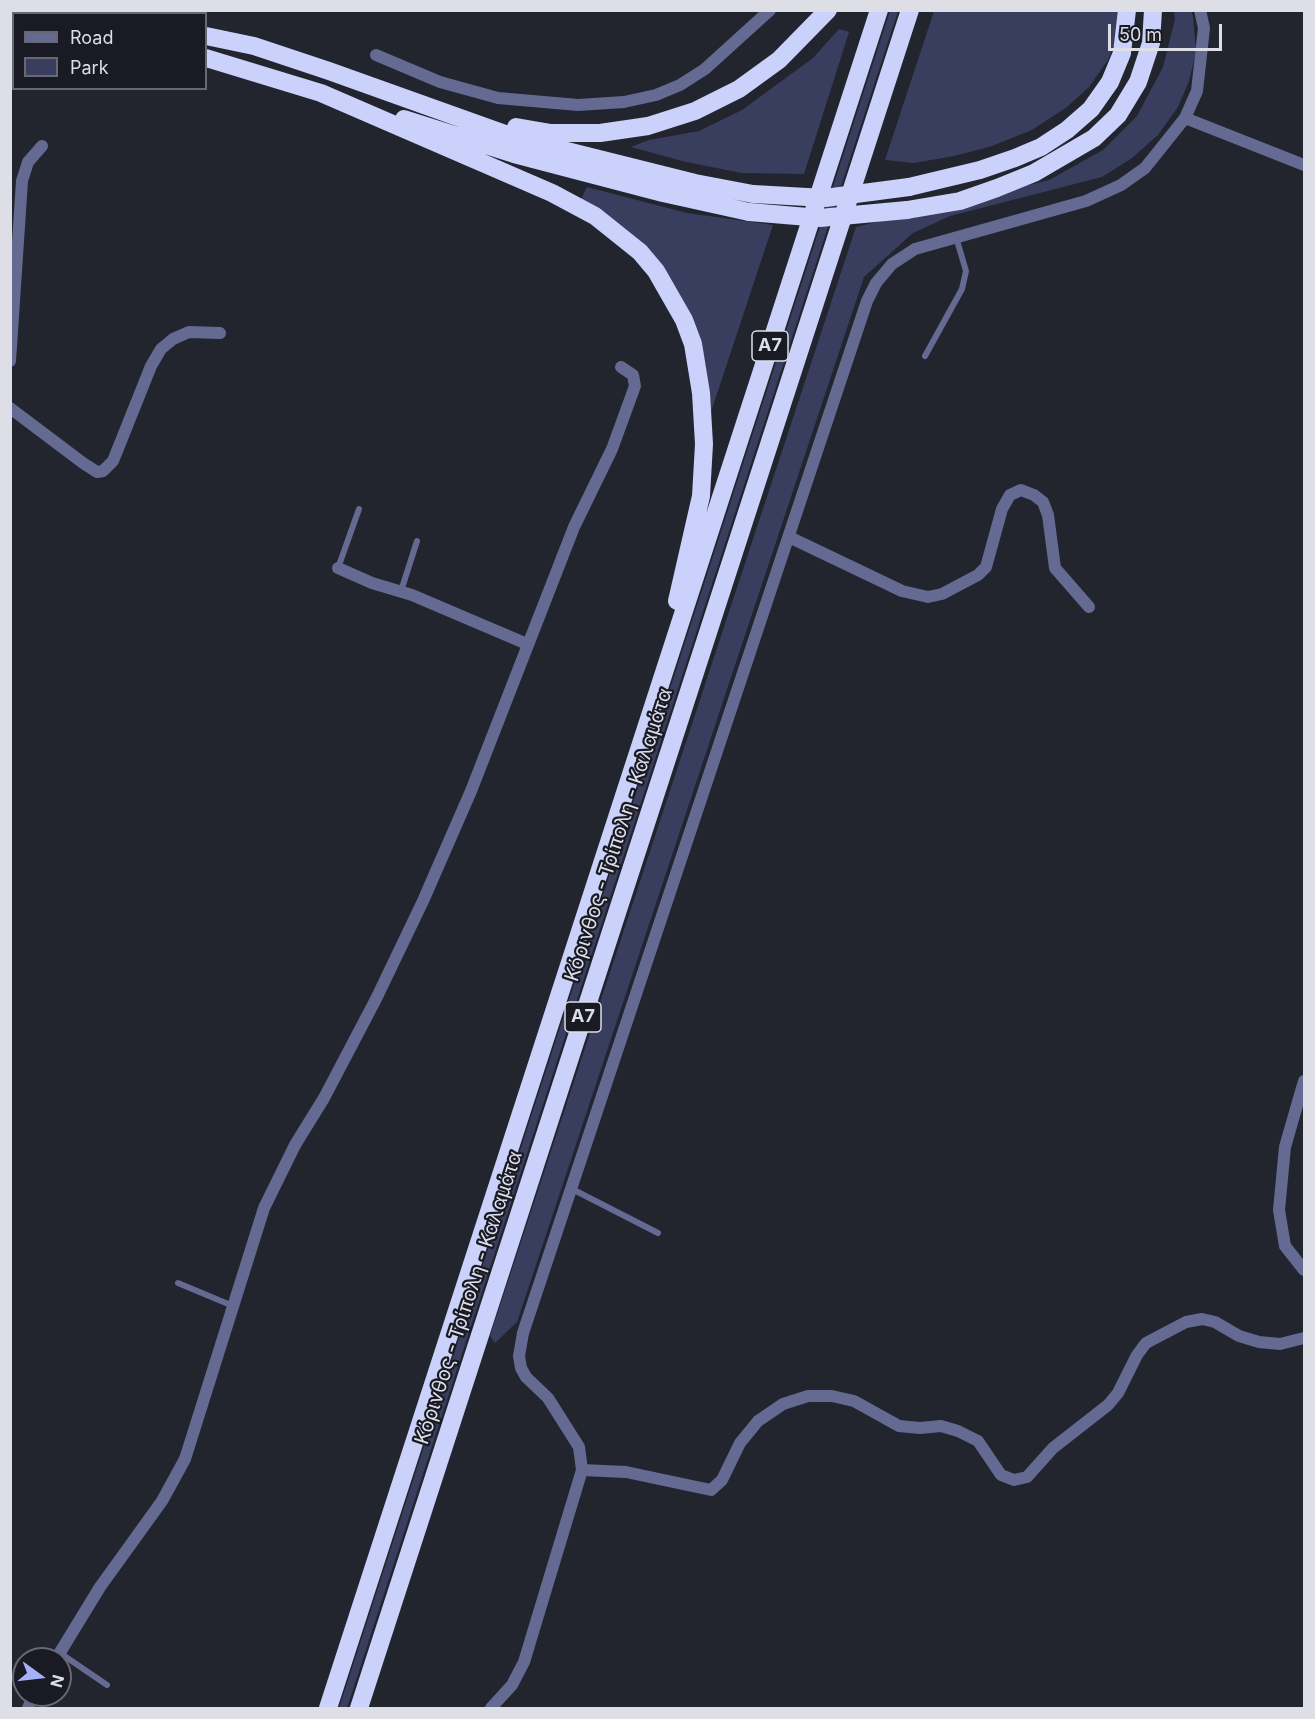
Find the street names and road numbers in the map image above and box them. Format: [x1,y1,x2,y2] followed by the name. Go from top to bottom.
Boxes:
[752,331,788,361] road number: Α7
[560,685,678,985] street label: Κόρινθος - Τρίπολη - Καλαμάτα
[565,1002,601,1032] road number: Α7
[410,1148,528,1448] street label: Κόρινθος - Τρίπολη - Καλαμάτα

